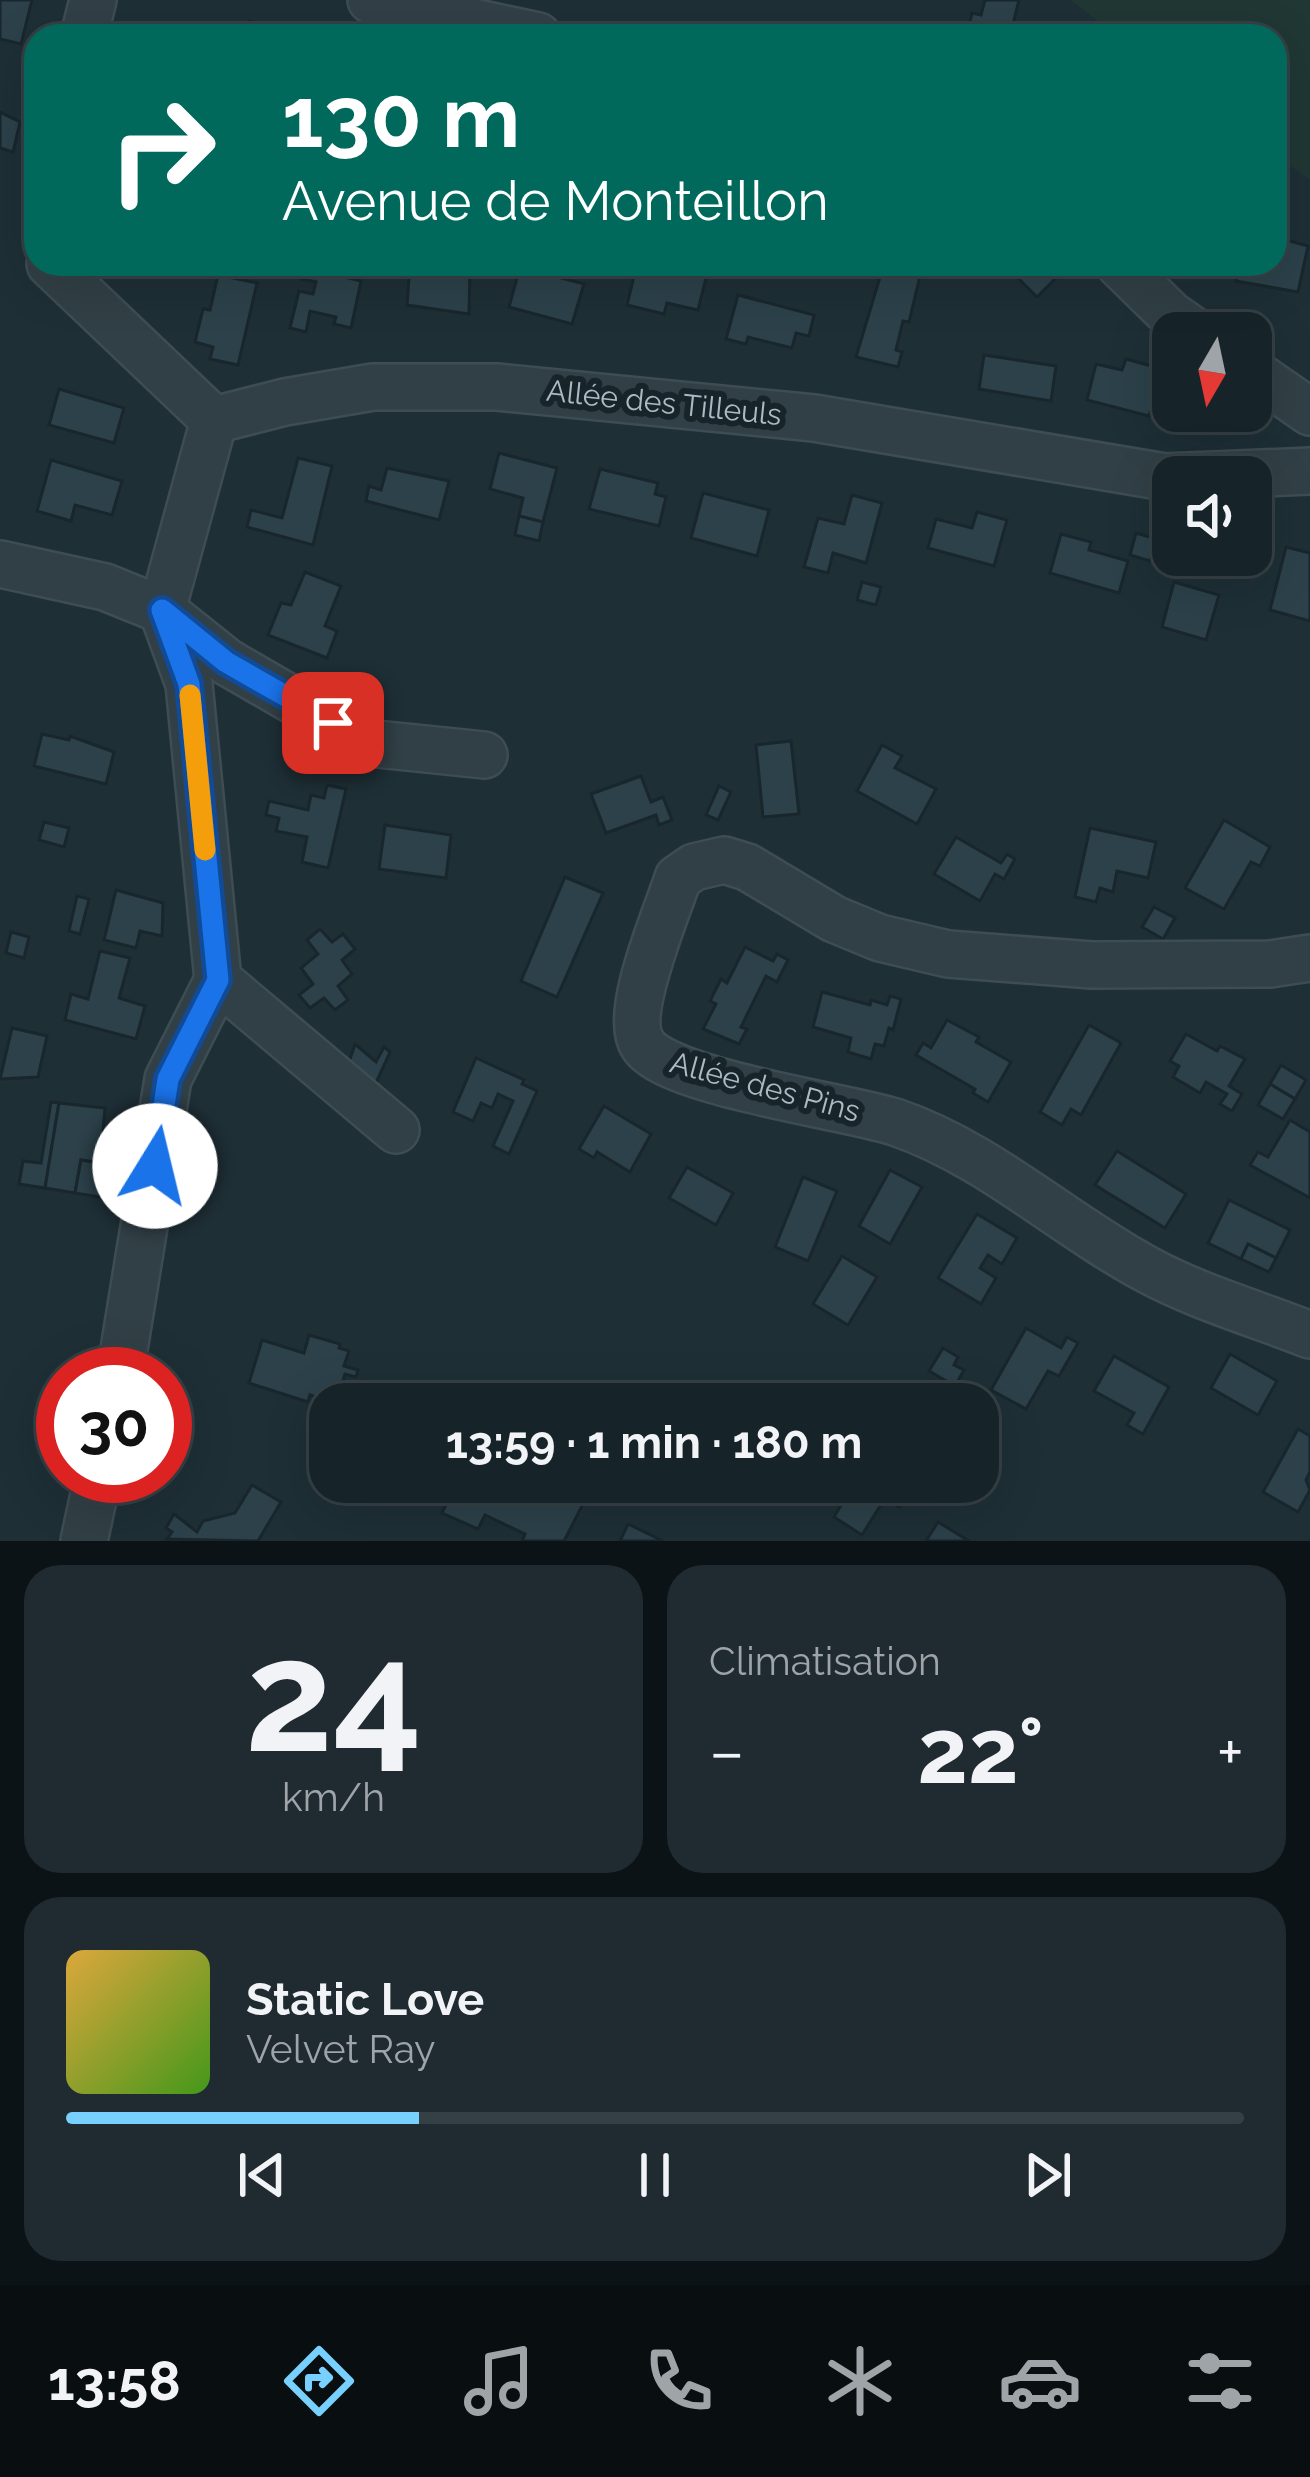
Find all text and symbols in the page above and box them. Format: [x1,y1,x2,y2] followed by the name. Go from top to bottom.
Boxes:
[282,68,520,167] text: 130 m
[84,72,240,228] icon: right
[282,169,829,233] text: Avenue de Monteillon
[1152,312,1272,432] north arrow
[1152,312,1272,576] map controls
[545,373,783,432] street label: Allée des Tilleuls
[1152,456,1272,576] button: sound
[282,672,384,774] pin
[300,690,366,756] icon: arrive
[666,1044,864,1129] street label: Allée des Pins
[92,1103,218,1229] position arrow
[36,1347,192,1503] speed limit sign: 30
[446,1416,862,1469] text: 13:59 · 1 min · 180 m
[245,1604,422,1788] text: 24
[709,1638,941,1684] text: Climatisation
[917,1698,1044,1804] text: 22°
[709,1713,745,1790] text: −
[1217,1713,1244,1790] text: +
[282,1774,385,1820] text: km/h
[246,1973,484,2026] text: Static Love
[246,2026,435,2072] text: Velvet Ray
[229,2142,295,2208] icon: previous
[622,2142,688,2208] icon: pause
[1015,2142,1081,2208] icon: next
[277,2339,361,2423] icon: directions
[457,2339,541,2423] icon: music
[637,2339,721,2423] icon: phone
[818,2339,902,2423] icon: climate
[998,2339,1082,2423] icon: car
[1178,2339,1262,2423] icon: filters
[48,2349,181,2413] text: 13:58

